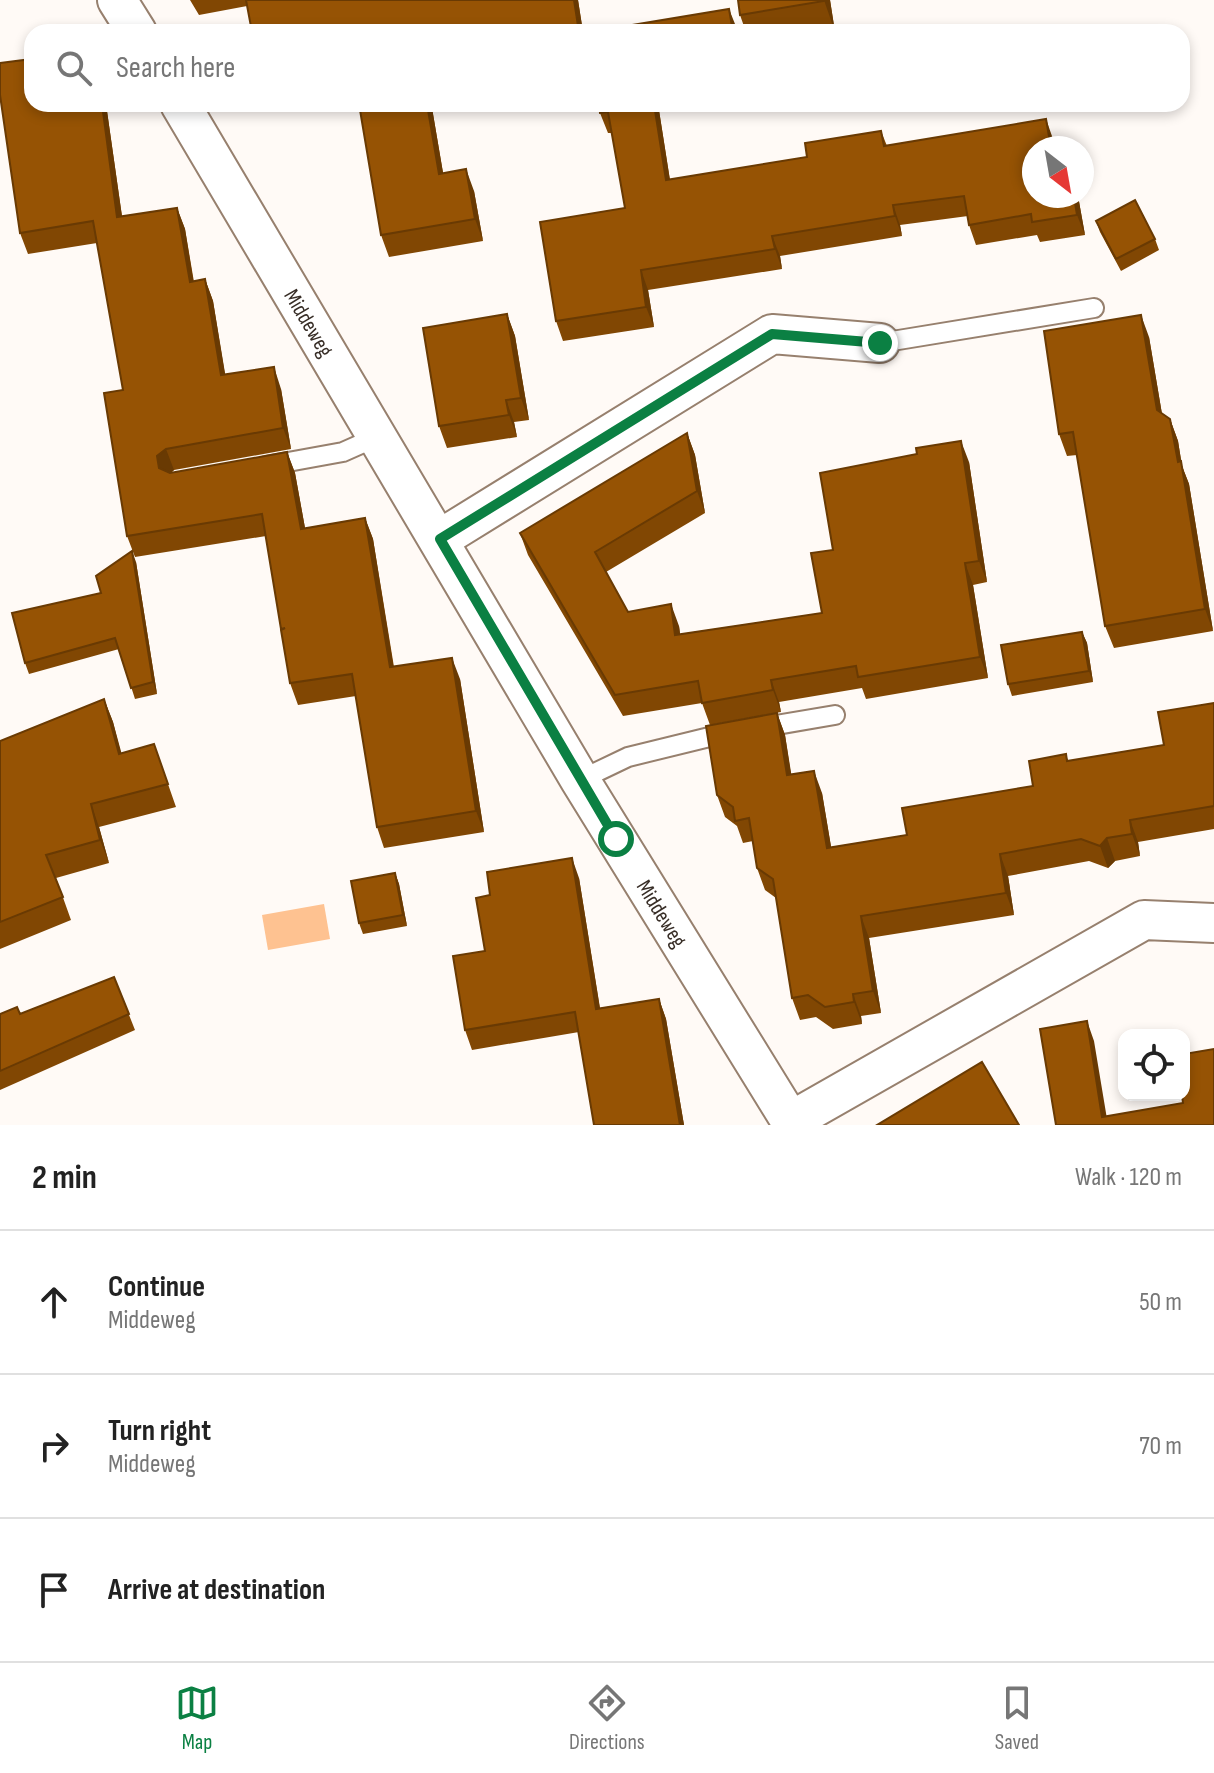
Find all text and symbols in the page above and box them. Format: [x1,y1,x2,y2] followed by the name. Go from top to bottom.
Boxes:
[24,24,1190,112] search box
[52,46,96,90] icon: search
[116,50,235,86] text: Search here
[1022,136,1094,208] north arrow
[278,285,339,362] street label: Middeweg
[862,325,898,361] route end
[598,821,634,857] route start
[630,875,692,953] street label: Middeweg
[1118,1029,1190,1101] map controls
[1118,1029,1190,1101] button: locate
[32,1157,97,1198] text: 2 min
[1075,1162,1182,1193] text: Walk · 120 m
[108,1269,205,1305] text: Continue
[32,1280,76,1324] icon: ahead
[1139,1287,1182,1318] text: 50 m
[108,1305,196,1336] text: Middeweg
[108,1413,211,1449] text: Turn right
[32,1424,76,1468] icon: right
[1139,1431,1182,1462] text: 70 m
[108,1449,196,1480] text: Middeweg
[32,1568,76,1612] icon: arrive
[108,1572,325,1608] text: Arrive at destination
[175,1681,219,1756] tab: Map
[569,1681,645,1756] tab: Directions
[995,1681,1039,1756] tab: Saved

